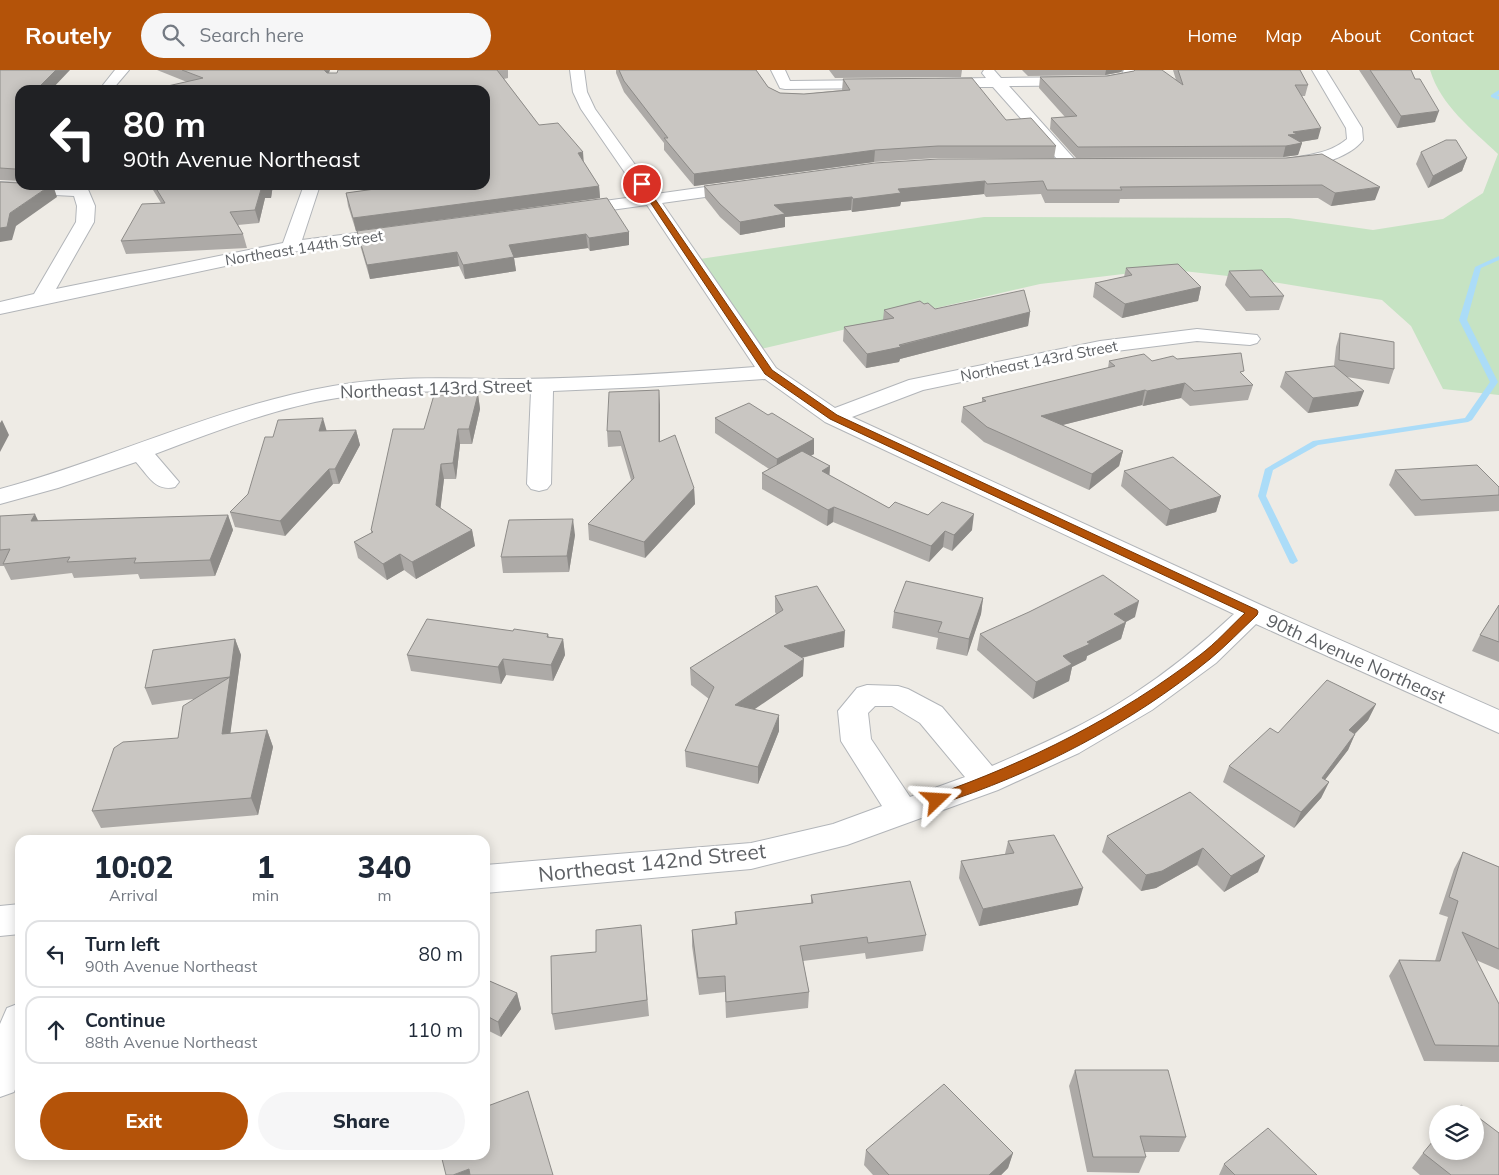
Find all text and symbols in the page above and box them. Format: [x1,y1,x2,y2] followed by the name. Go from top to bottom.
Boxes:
[141,13,491,58] search box
[25,20,111,50] text: Routely
[159,21,187,49] icon: search
[199,23,304,47] text: Search here
[1187,24,1237,47] text: Home
[1265,24,1302,47] text: Map
[1330,24,1381,47] text: About
[1409,24,1474,47] text: Contact
[123,102,206,146] text: 80 m
[40,105,105,170] icon: left
[123,145,360,173] text: 90th Avenue Northeast
[621,163,663,205] pin
[628,170,656,198] icon: arrive
[224,226,384,269] street label: Northeast 144th Street
[959,336,1119,385] street label: Northeast 143rd Street
[340,374,532,403] street label: Northeast 143rd Street
[1263,609,1449,708] street label: 90th Avenue Northeast
[910,773,962,825] position arrow
[537,837,767,887] street label: Northeast 142nd Street
[93,848,173,886] text: 10:02
[256,848,274,886] text: 1
[358,848,412,886] text: 340
[109,885,158,905] text: Arrival
[252,885,279,905] text: min
[377,885,392,905] text: m
[85,932,160,956] text: Turn left
[42,940,70,968] icon: left
[419,942,463,966] text: 80 m
[85,956,257,976] text: 90th Avenue Northeast
[85,1008,165,1032] text: Continue
[42,1016,70,1044] icon: ahead
[407,1018,463,1042] text: 110 m
[85,1032,257,1052] text: 88th Avenue Northeast
[40,1092,248,1150] button: Exit
[258,1092,465,1150] button: Share
[1429,1105,1484,1160] map controls
[1429,1105,1484,1160] button: layers

